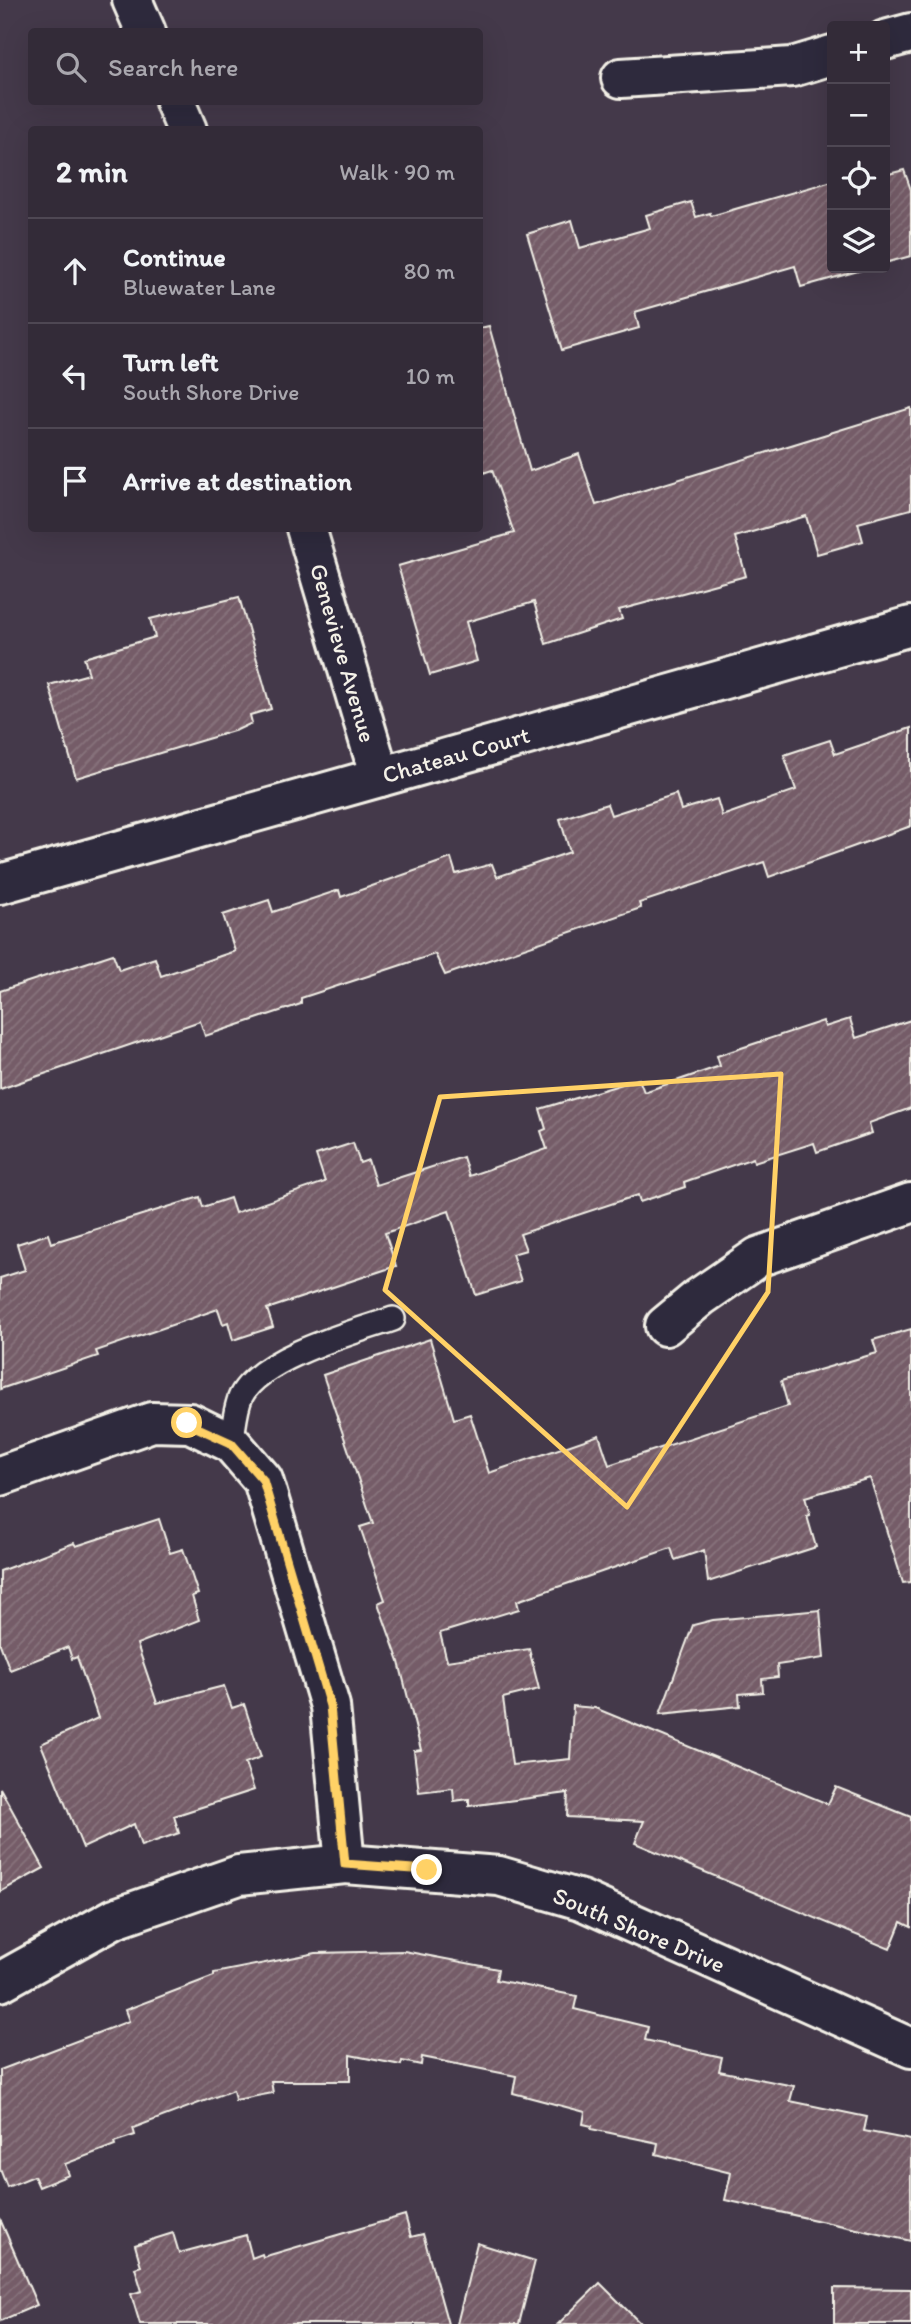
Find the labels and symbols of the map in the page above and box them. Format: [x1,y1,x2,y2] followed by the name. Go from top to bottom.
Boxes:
[304,560,383,746] street label: Genevieve Avenue
[379,720,533,789] street label: Chateau Court
[171,1407,202,1438] route start
[411,1854,442,1885] route end
[549,1880,730,1979] street label: South Shore Drive

